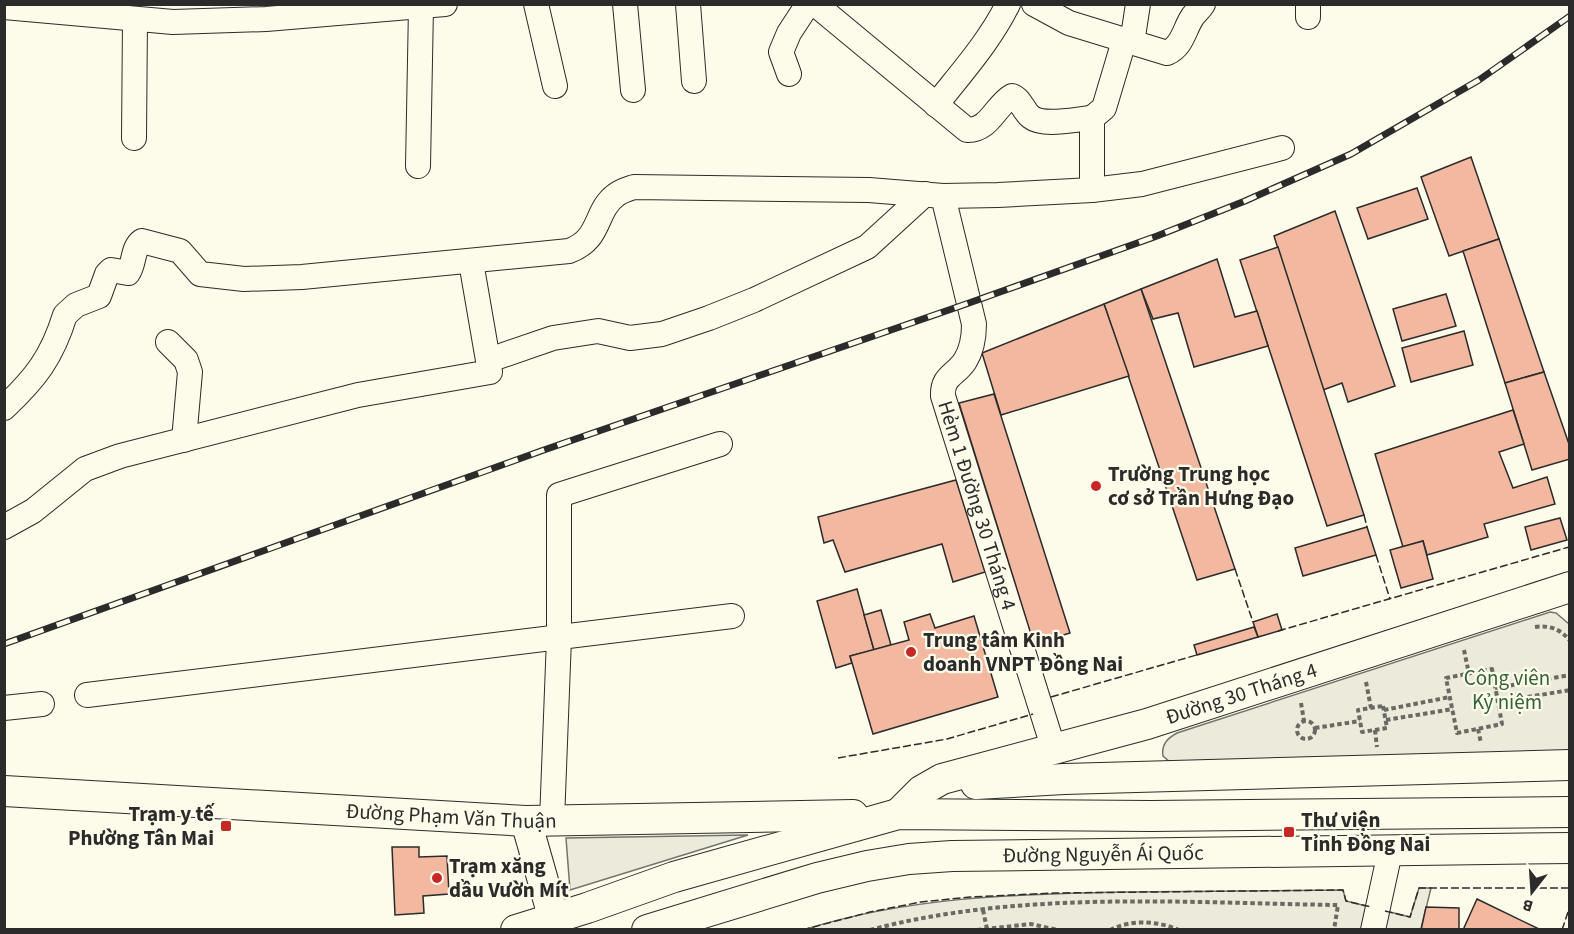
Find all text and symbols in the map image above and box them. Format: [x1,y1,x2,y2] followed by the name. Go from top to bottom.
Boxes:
[930,397,1024,614] street label: Hẻm 1 Đường 30 Tháng 4
[1108,459,1294,513] place label: Trường Trung học cơ sở Trần Hưng Đạo
[1089,479,1103,493] marker: Trường Trung học cơ sở Trần Hưng Đạo
[923,625,1123,679] place label: Trung tâm Kinh doanh VNPT Đồng Nai
[904,645,918,659] marker: Trung tâm Kinh doanh VNPT Đồng Nai
[1162,655,1321,732] street label: Đường 30 Tháng 4
[1464,663,1550,717] park label: Công viên Kỷ niệm
[345,796,557,836] street label: Đường Phạm Văn Thuận
[68,799,215,853] place label: Trạm y tế Phường Tân Mai
[1301,805,1430,859] place label: Thư viện Tỉnh Đồng Nai
[219,819,233,833] marker: Trạm y tế Phường Tân Mai
[1282,825,1296,839] marker: Thư viện Tỉnh Đồng Nai
[1002,838,1204,870] street label: Đường Nguyễn Ái Quốc
[449,851,569,905] place label: Trạm xăng dầu Vườn Mít
[1502,862,1562,922] north arrow
[430,871,444,885] marker: Trạm xăng dầu Vườn Mít
[1520,893,1536,917] text: B

